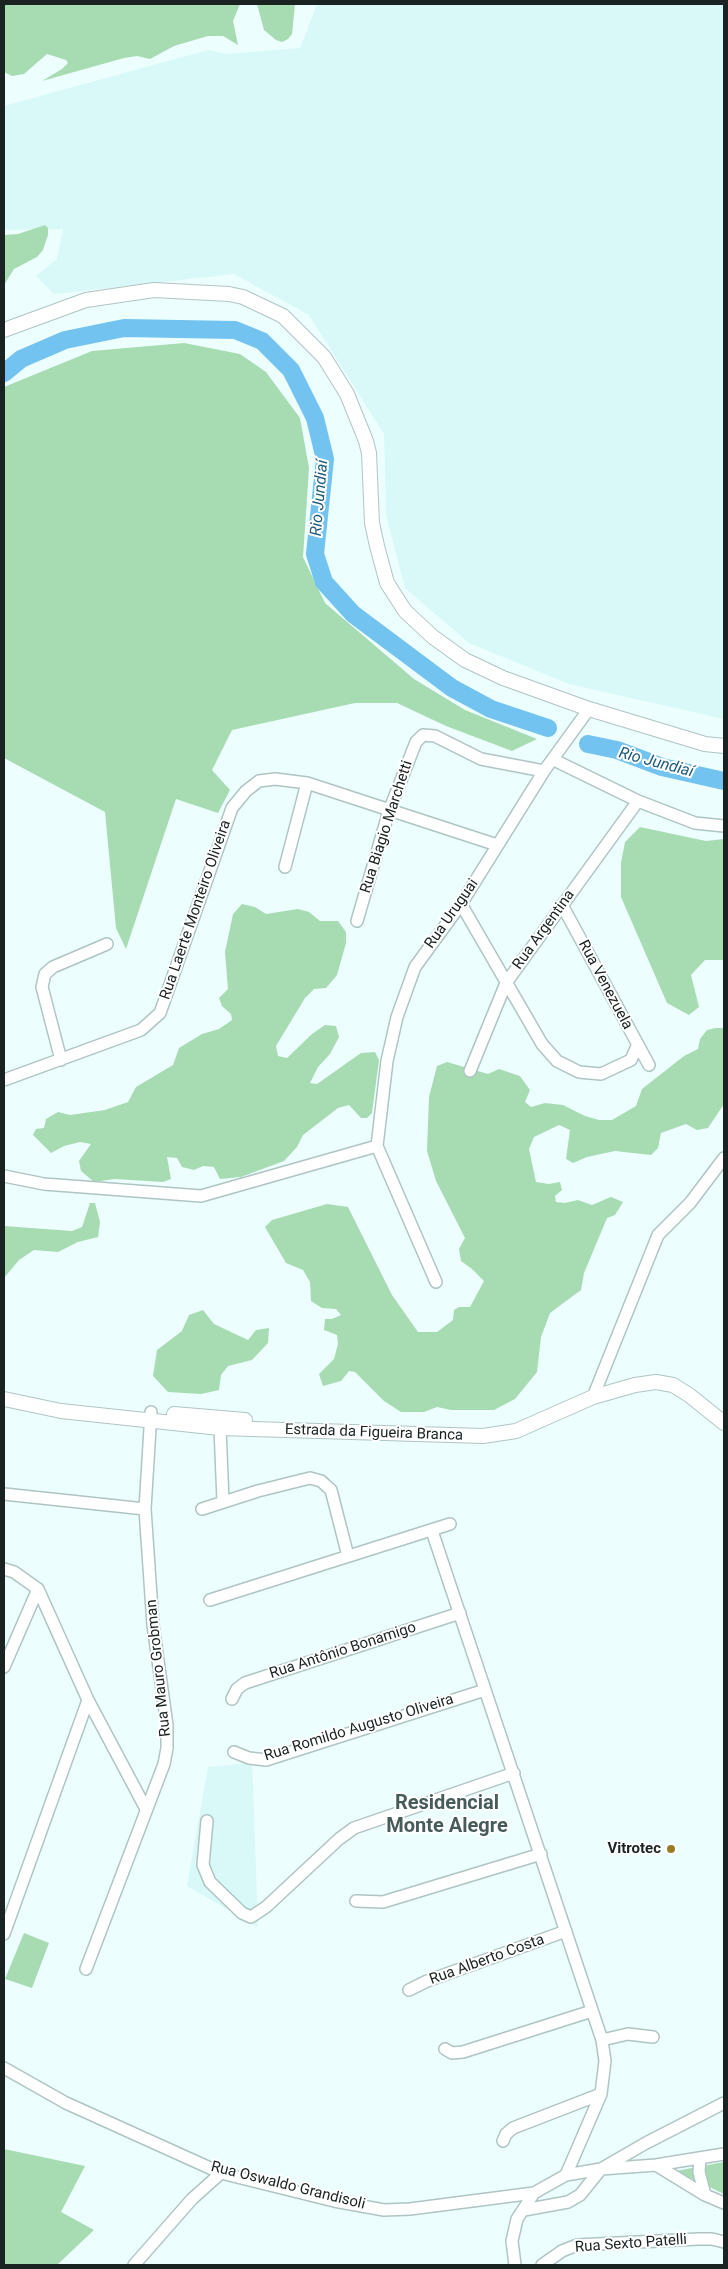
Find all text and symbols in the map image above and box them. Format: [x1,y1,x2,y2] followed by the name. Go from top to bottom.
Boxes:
[307,459,333,537] water label: Rio Jundiaí
[617,744,695,782] water label: Rio Jundiaí
[357,758,417,896] street label: Rua Biagio Marchetti
[157,818,235,1002] street label: Rua Laerte Monteiro Oliveira
[421,876,483,952] street label: Rua Uruguai
[509,887,579,973] street label: Rua Argentina
[574,937,636,1033] street label: Rua Venezuela
[285,1421,463,1445] street label: Estrada da Figueira Branca
[143,1599,175,1737] street label: Rua Mauro Grobman
[267,1619,419,1683] street label: Rua Antônio Bonamigo
[262,1691,456,1765] street label: Rua Romildo Augusto Oliveira
[386,1792,508,1839] district label: Residencial Monte Alegre
[607,1840,661,1858] place label: Vitrotec
[665,1843,677,1855] marker: Vitrotec
[427,1931,547,1989] street label: Rua Alberto Costa
[209,2158,367,2214] street label: Rua Oswaldo Grandisoli
[574,2231,688,2257] street label: Rua Sexto Patelli

